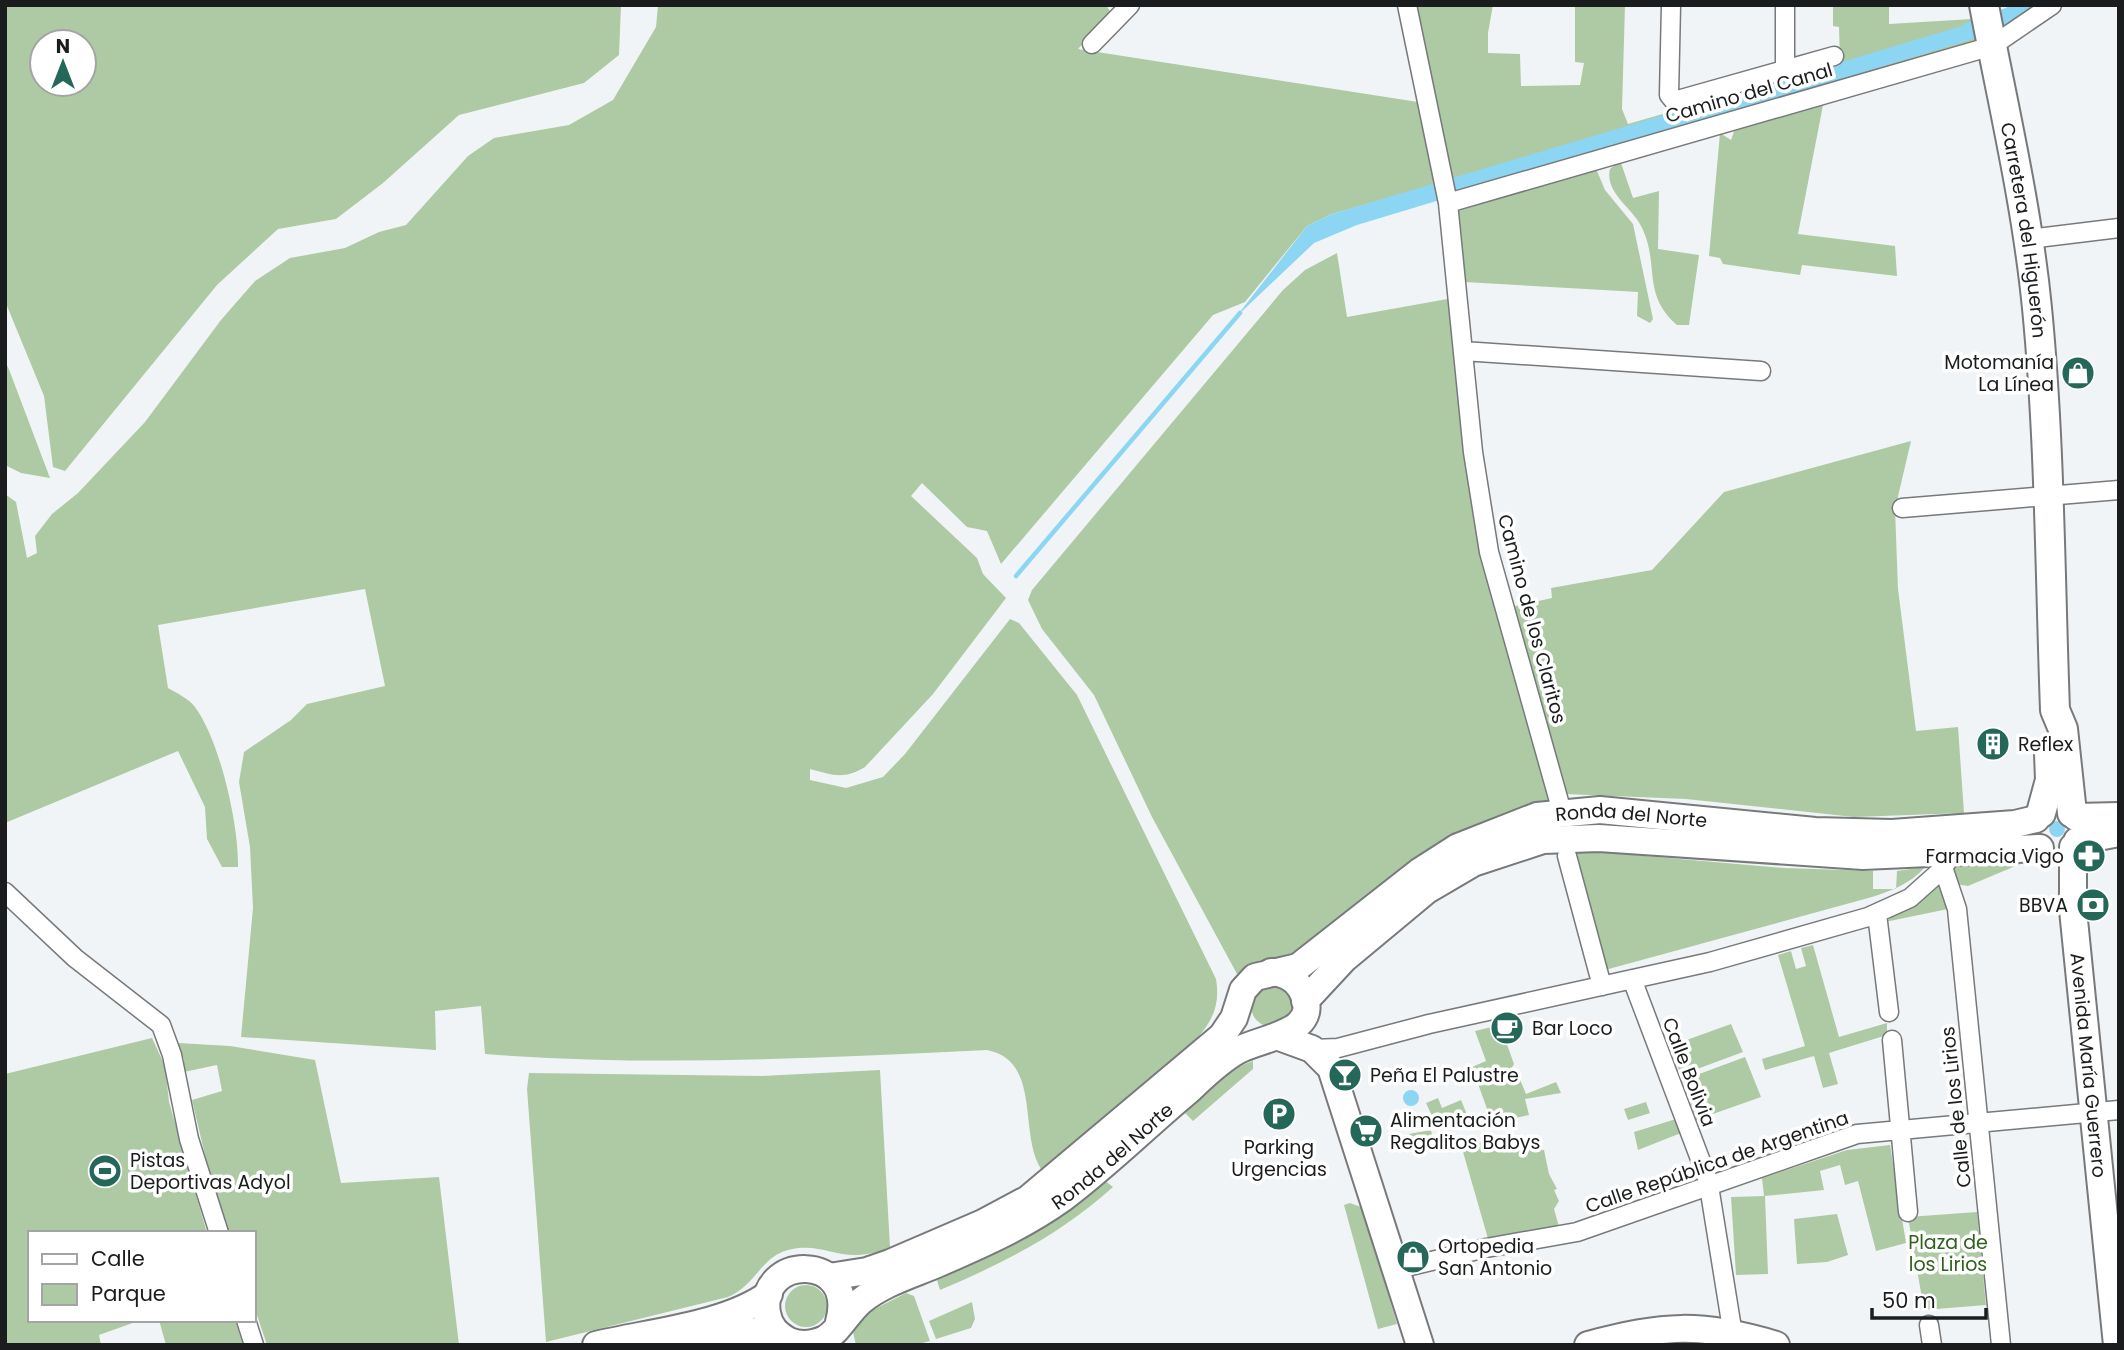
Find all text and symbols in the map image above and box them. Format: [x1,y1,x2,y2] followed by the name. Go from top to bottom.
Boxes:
[28,28,98,98] north arrow
[56,33,70,60] text: N
[1662,56,1836,130] street label: Camino del Canal
[1994,120,2053,339] street label: Carretera del Higuerón
[1944,349,2054,398] place label: Motomanía La Línea
[2059,354,2097,392] shop icon: Motomanía La Línea
[1491,511,1573,727] street label: Camino de los Claritos
[1974,725,2012,763] building icon: Reflex
[2018,731,2073,758] place label: Reflex
[1554,796,1708,834] street label: Ronda del Norte
[2070,837,2108,875] pharmacy icon: Farmacia Vigo
[1925,843,2064,870] place label: Farmacia Vigo
[2074,886,2112,924] bank icon: BBVA
[2019,892,2068,919] place label: BBVA
[2064,952,2113,1179] street label: Avenida María Guerrero
[1488,1009,1526,1047] cafe icon: Bar Loco
[1656,1013,1722,1131] street label: Calle Bolivia
[1532,1015,1613,1042] place label: Bar Loco
[1934,1025,1978,1189] street label: Calle de los Lirios
[1326,1056,1364,1094] bar icon: Peña El Palustre
[1370,1062,1519,1089] place label: Peña El Palustre
[1260,1095,1298,1133] parking icon: Parking Urgencias
[1046,1096,1179,1216] street label: Ronda del Norte
[1582,1104,1852,1220] street label: Calle República de Argentina
[1390,1107,1540,1156] place label: Alimentación Regalitos Babys
[1347,1112,1385,1150] supermarket icon: Alimentación Regalitos Babys
[1231,1134,1327,1183] place label: Parking Urgencias
[130,1147,291,1196] place label: Pistas Deportivas Adyol
[86,1152,124,1190] sports icon: Pistas Deportivas Adyol
[1908,1229,1988,1278] park label: Plaza de los Lirios
[28,1231,256,1322] legend
[1438,1233,1552,1282] place label: Ortopedia San Antonio
[1394,1238,1432,1276] shop icon: Ortopedia San Antonio
[91,1244,145,1273] text: Calle
[1872,1276,1986,1320] scale bar
[91,1279,166,1308] text: Parque
[1882,1286,1936,1315] text: 50 m

